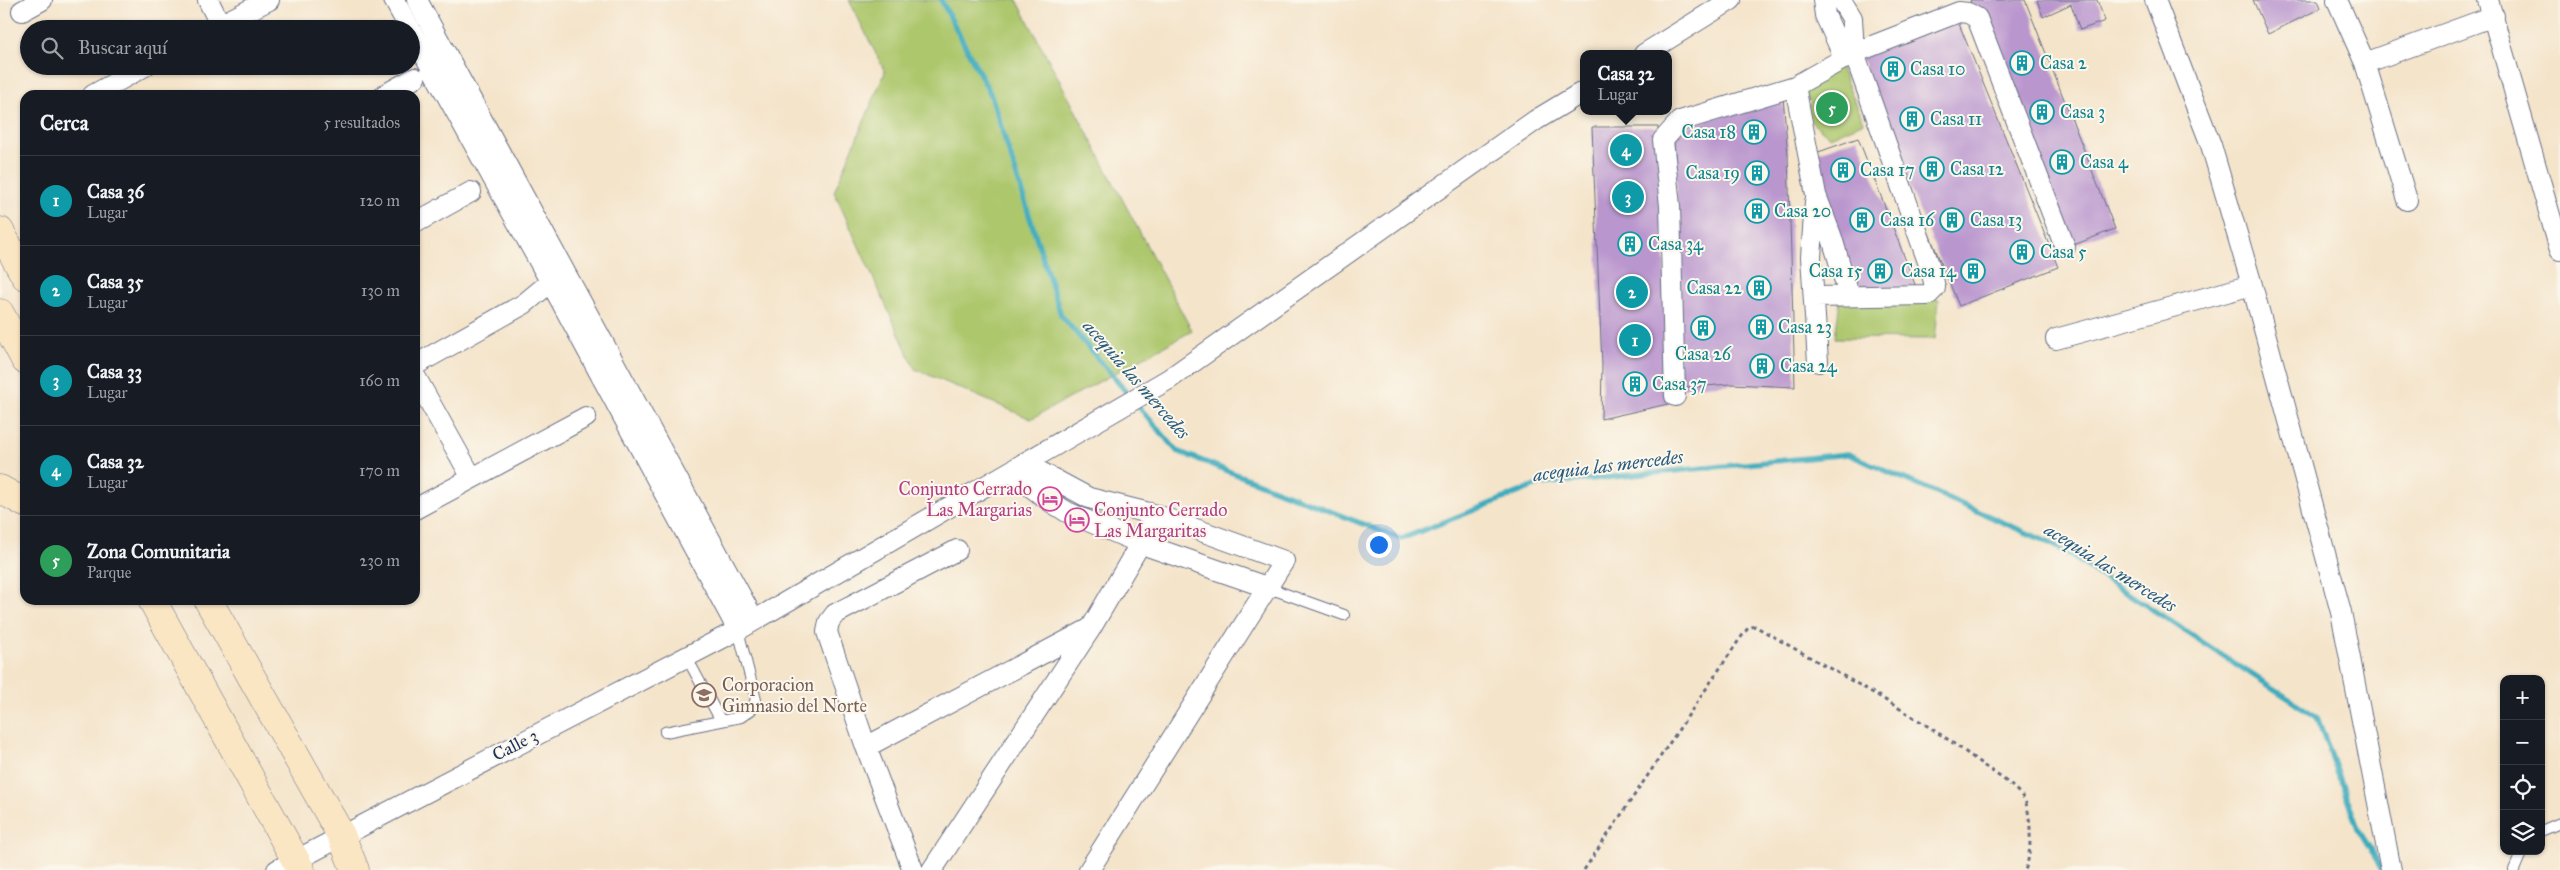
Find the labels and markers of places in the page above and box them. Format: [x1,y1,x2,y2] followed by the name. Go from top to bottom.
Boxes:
[2009,50,2035,76] building icon: Casa 2
[2040,52,2087,74] place label: Casa 2
[1880,56,1906,82] building icon: Casa 10
[1910,58,1965,80] place label: Casa 10
[1816,89,1848,127] pin: 5
[2029,99,2055,125] building icon: Casa 3
[2060,101,2105,123] place label: Casa 3
[1899,106,1925,132] building icon: Casa 11
[1930,108,1982,130] place label: Casa 11
[1741,119,1767,145] building icon: Casa 18
[1681,121,1736,143] place label: Casa 18
[1610,131,1642,169] pin: 4
[2049,149,2075,175] building icon: Casa 4
[2080,151,2129,173] place label: Casa 4
[1919,156,1945,182] building icon: Casa 12
[1830,157,1856,183] building icon: Casa 17
[1950,158,2004,180] place label: Casa 12
[1860,159,1915,181] place label: Casa 17
[1744,160,1770,186] building icon: Casa 19
[1685,162,1740,184] place label: Casa 19
[1612,178,1644,216] pin: 3
[1744,198,1770,224] building icon: Casa 20
[1774,200,1831,222] place label: Casa 20
[1849,207,1875,233] building icon: Casa 16
[1939,207,1965,233] building icon: Casa 13
[1880,209,1935,231] place label: Casa 16
[1970,209,2022,231] place label: Casa 13
[1617,231,1643,257] building icon: Casa 34
[1648,233,1704,255] place label: Casa 34
[2009,239,2035,265] building icon: Casa 5
[2040,241,2087,263] place label: Casa 5
[1867,258,1893,284] building icon: Casa 15
[1960,258,1986,284] building icon: Casa 14
[1809,260,1863,282] place label: Casa 15
[1901,260,1957,282] place label: Casa 14
[1616,273,1648,311] pin: 2
[1746,275,1772,301] building icon: Casa 22
[1686,277,1742,299] place label: Casa 22
[1748,314,1774,340] building icon: Casa 23
[1690,315,1716,341] building icon: Casa 26
[1778,316,1832,338] place label: Casa 23
[1619,321,1651,359] pin: 1
[1675,343,1732,365] place label: Casa 26
[1749,353,1775,379] building icon: Casa 24
[1780,355,1838,377] place label: Casa 24
[1622,371,1648,397] building icon: Casa 37
[1652,373,1707,395] place label: Casa 37
[899,478,1032,522] place label: Conjunto Cerrado Las Margarias
[1037,486,1063,512] hotel icon: Conjunto Cerrado Las Margarias
[1094,499,1227,543] place label: Conjunto Cerrado Las Margaritas
[1064,507,1090,533] hotel icon: Conjunto Cerrado Las Margaritas
[722,674,867,717] place label: Corporacion Gimnasio del Norte
[691,682,717,708] school or university icon: Corporacion Gimnasio del Norte

